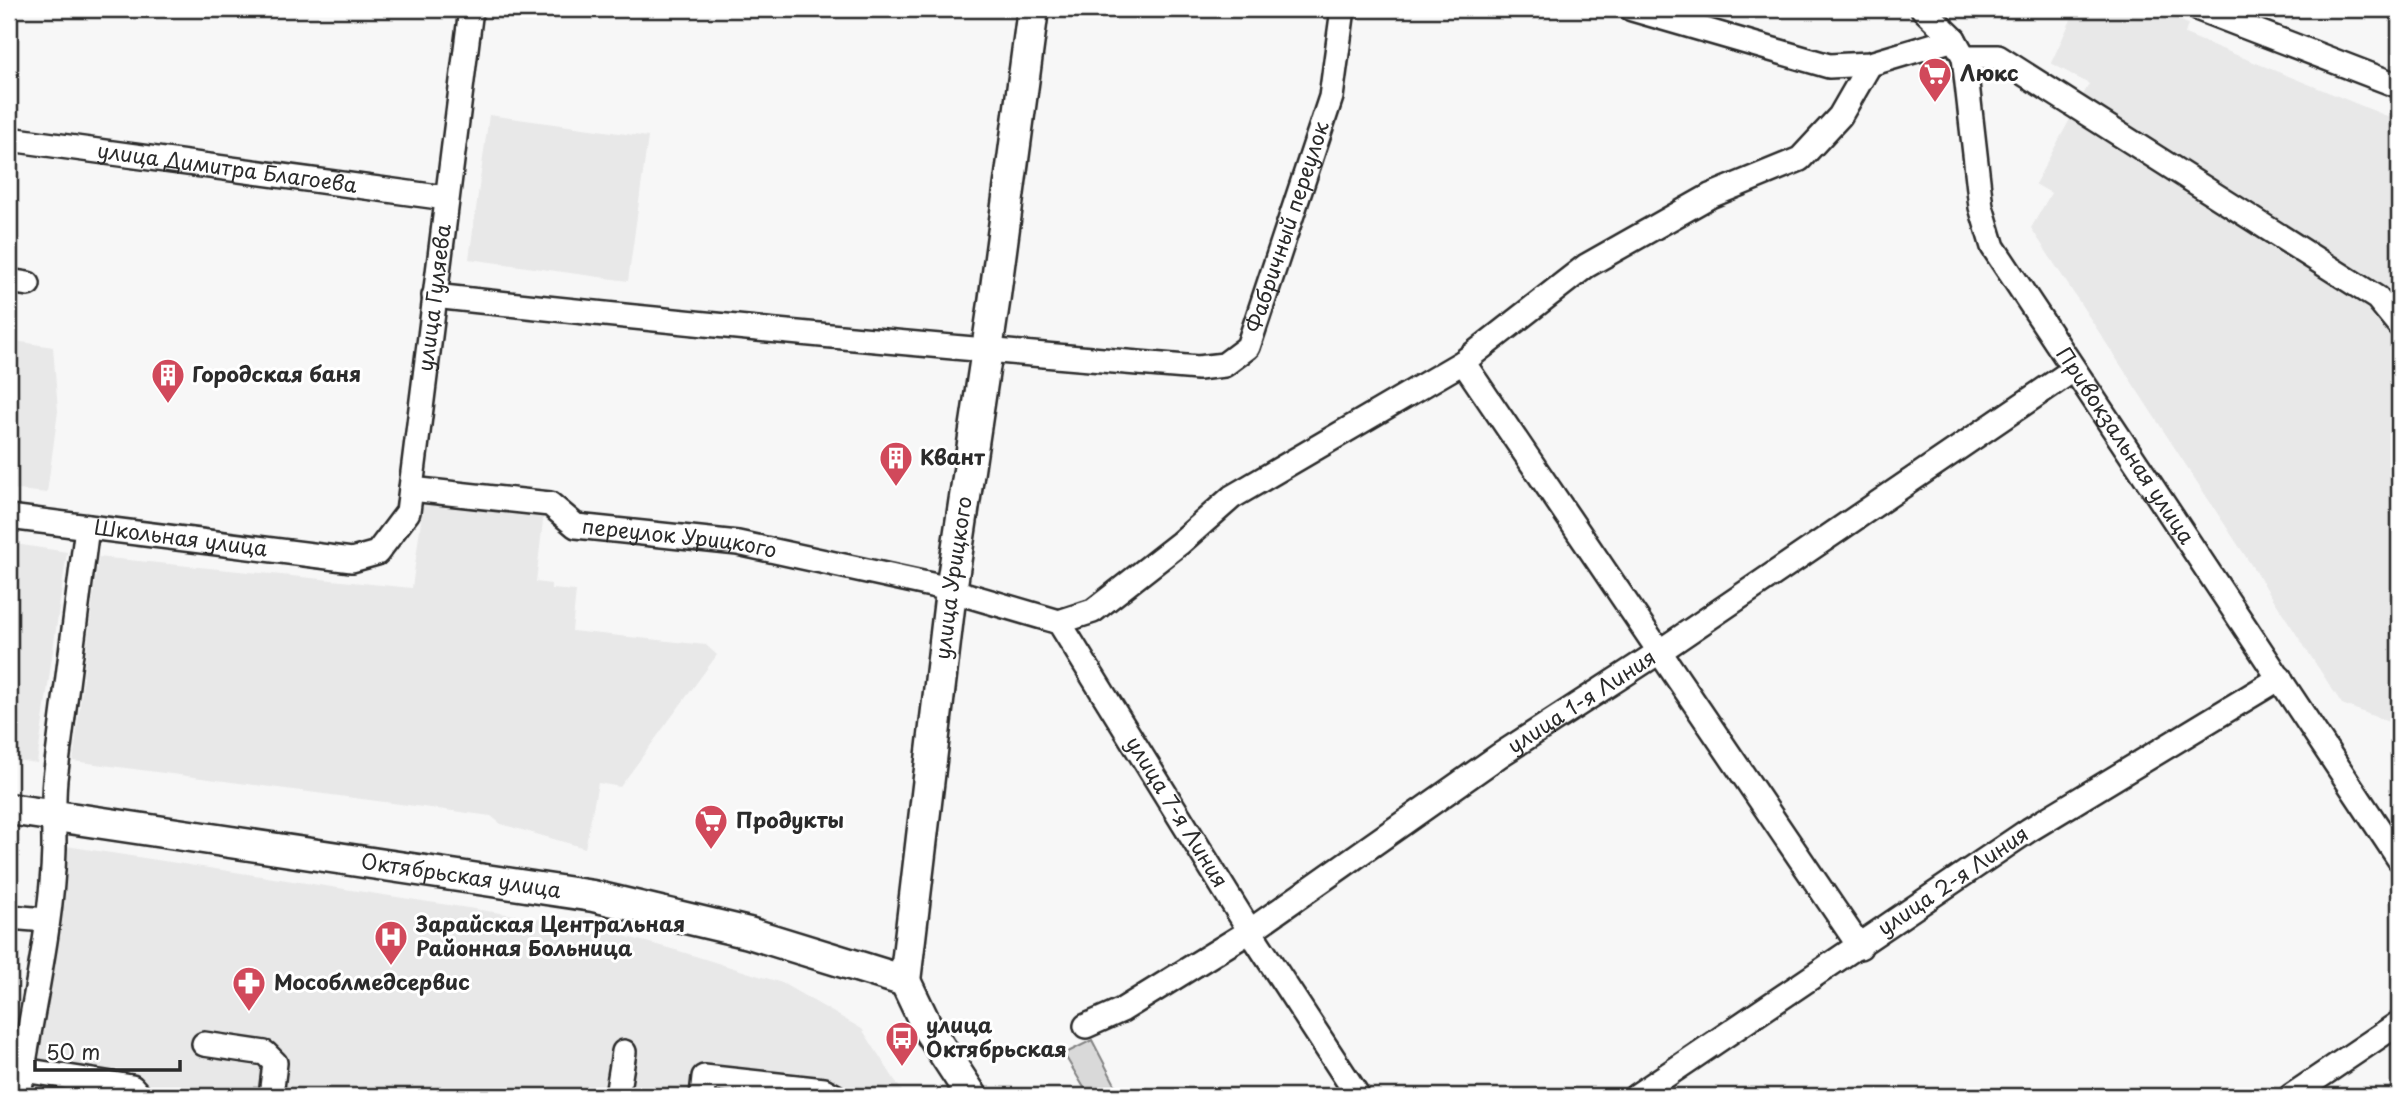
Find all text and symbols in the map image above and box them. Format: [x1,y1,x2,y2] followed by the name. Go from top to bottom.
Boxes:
[1916,55,1954,104] supermarket icon: Люкс
[1960,56,2019,88] place label: Люкс
[1236,116,1336,336] street label: Фабричный переулок
[95,133,359,200] street label: улица Димитра Благоева
[408,222,458,373] street label: улица Гуляева
[2049,340,2204,550] street label: Привокзальная улица
[149,356,187,405] building icon: Городская баня
[192,357,361,389] place label: Городская баня
[877,439,915,488] building icon: Квант
[920,440,985,472] place label: Квант
[925,494,979,661] street label: улица Урицкого
[581,509,780,565] street label: переулок Урицкого
[92,510,270,563] street label: Школьная улица
[1500,640,1661,760] street label: улица 1-я Линия
[1119,729,1237,893] street label: улица 7-я Линия
[692,802,730,851] supermarket icon: Продукты
[736,803,844,835] place label: Продукты
[1870,817,2034,942] street label: улица 2-я Линия
[359,844,564,905] street label: Октябрьская улица
[415,907,685,963] place label: Зарайская Центральная Районная Больница
[372,918,410,967] hospital icon: Зарайская Центральная Районная Больница
[230,964,268,1013] pharmacy icon: Мособлмедсервис
[274,965,470,997] place label: Мособлмедсервис
[926,1008,1067,1064] place label: улица Октябрьская
[883,1019,921,1068] bus stop icon: улица Октябрьская
[35,1028,180,1072] scale bar
[46,1035,100,1067] text: 50 m

